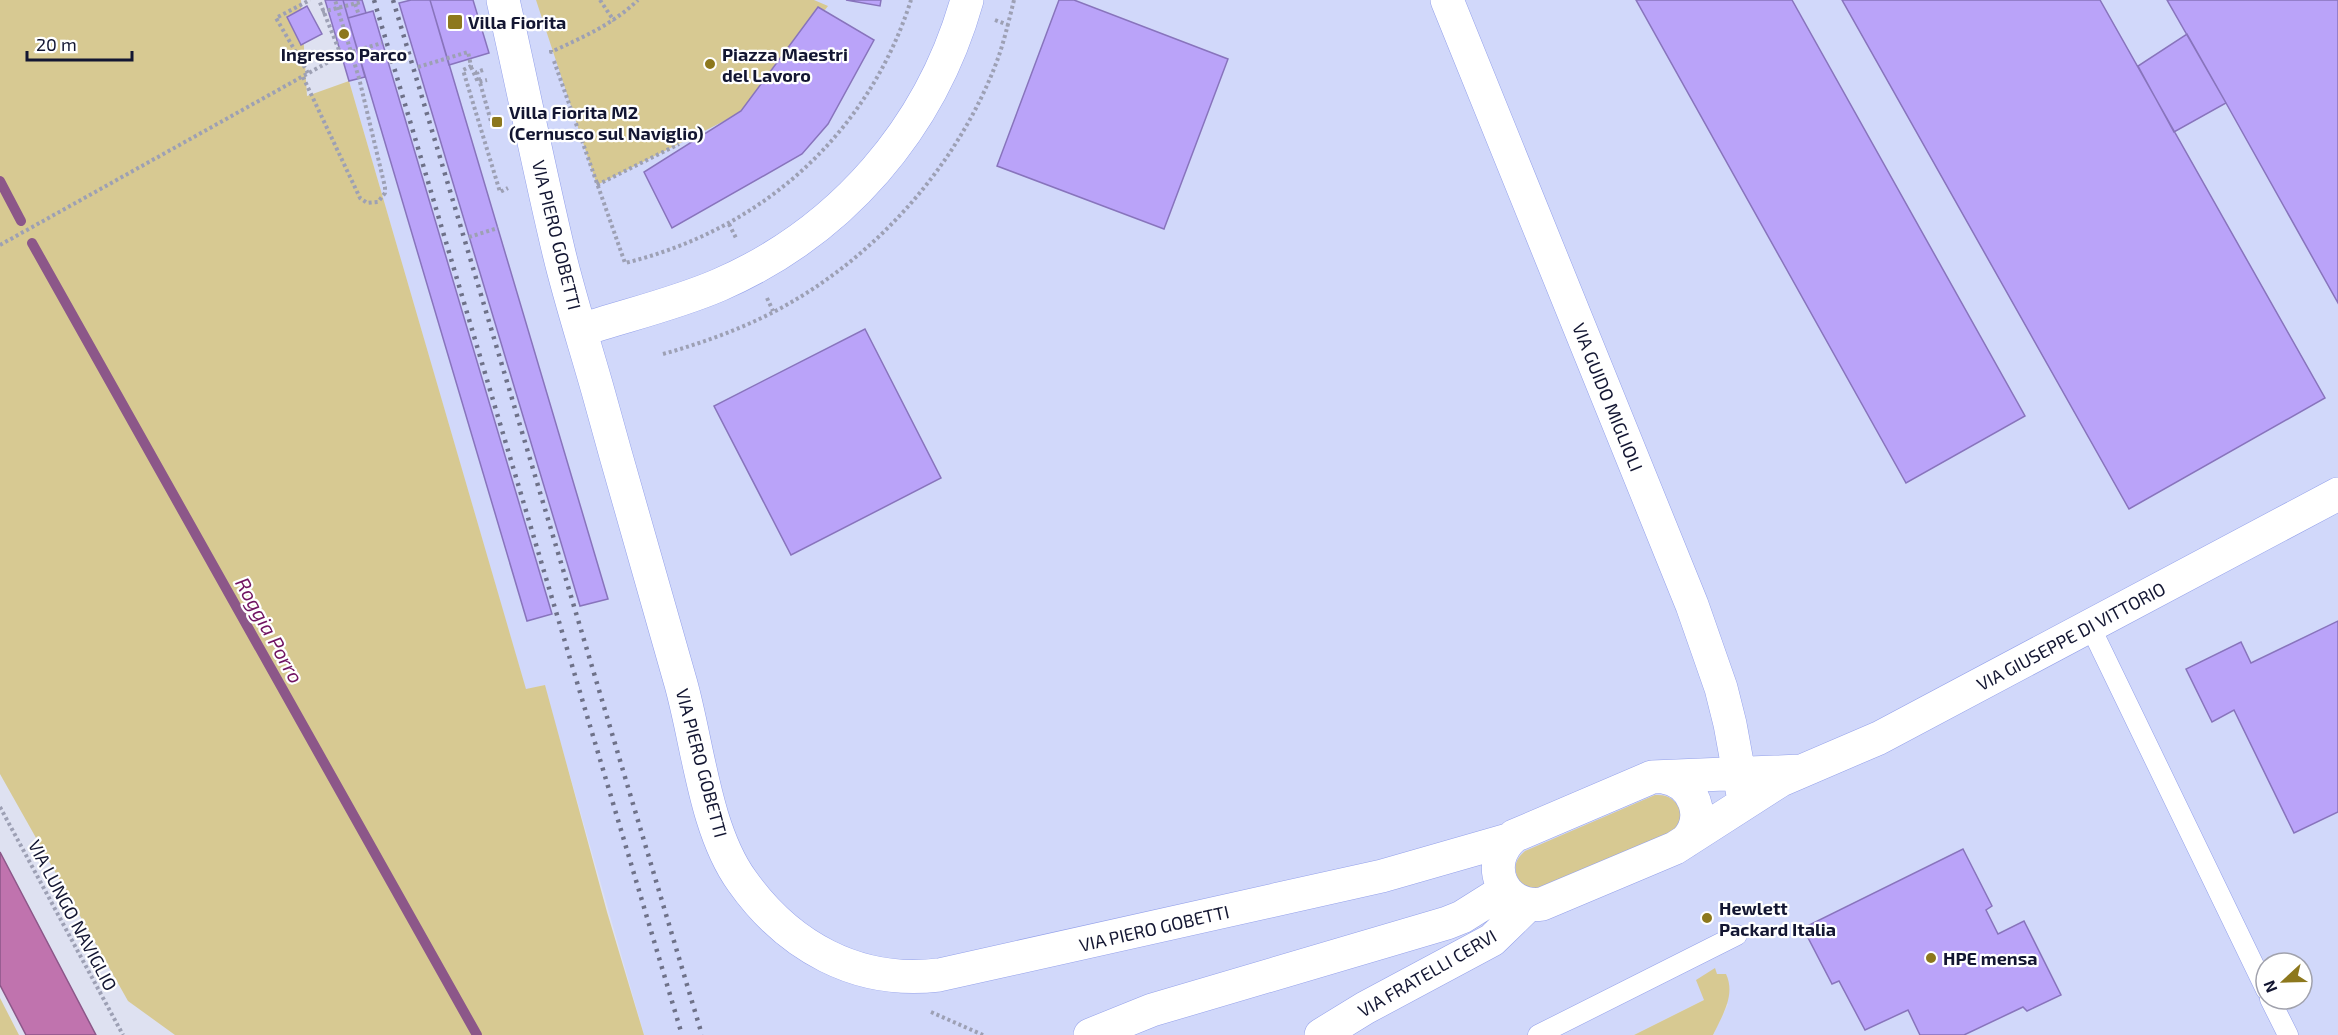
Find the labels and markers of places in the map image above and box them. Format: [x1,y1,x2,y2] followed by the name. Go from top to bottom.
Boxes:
[468,11,566,33] place label: Villa Fiorita
[446,13,464,31] marker: Villa Fiorita
[337,27,351,41] marker: Ingresso Parco
[281,43,407,65] place label: Ingresso Parco
[722,43,848,86] place label: Piazza Maestri del Lavoro
[703,57,717,71] marker: Piazza Maestri del Lavoro
[509,101,703,144] place label: Villa Fiorita M2 (Cernusco sul Naviglio)
[490,115,504,129] marker: Villa Fiorita M2 (Cernusco sul Naviglio)
[1719,897,1836,940] place label: Hewlett Packard Italia
[1700,911,1714,925] marker: Hewlett Packard Italia
[1943,947,2038,969] place label: HPE mensa
[1924,951,1938,965] marker: HPE mensa

